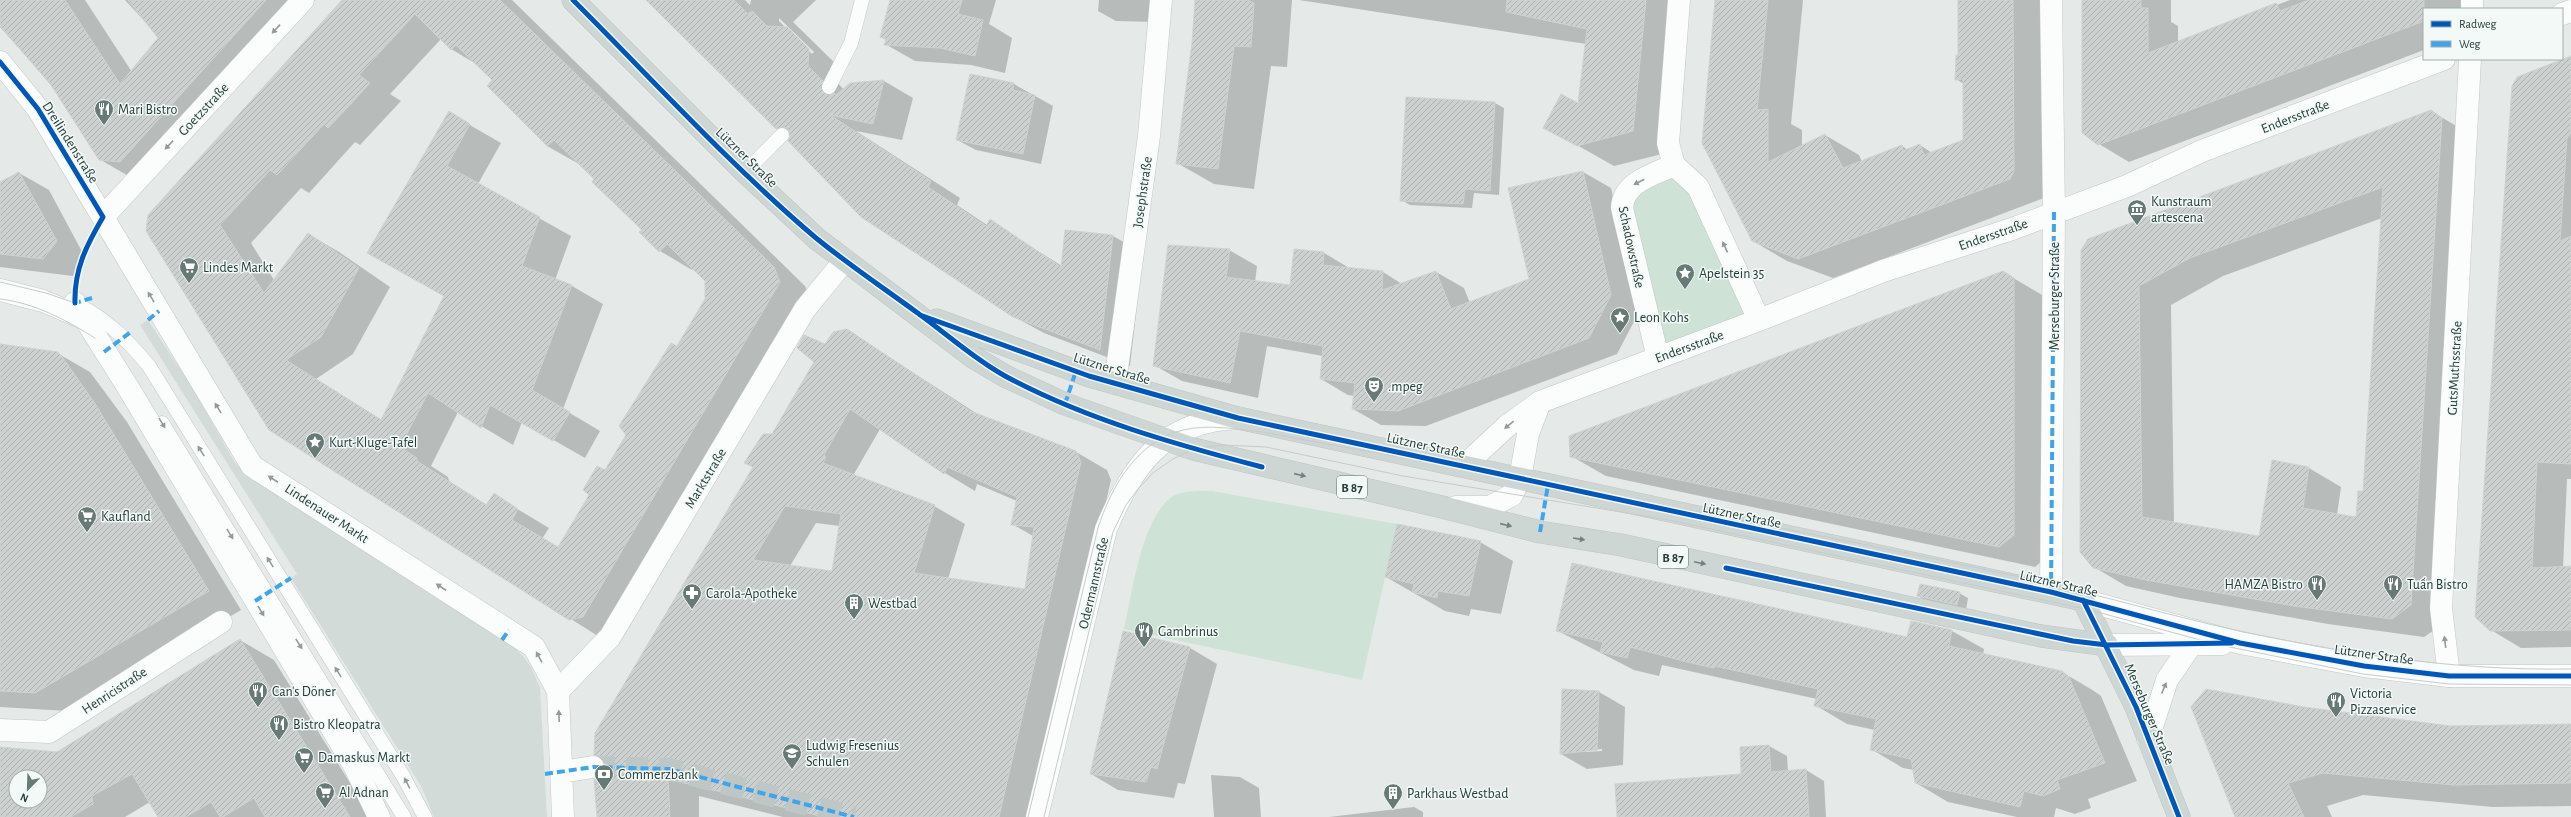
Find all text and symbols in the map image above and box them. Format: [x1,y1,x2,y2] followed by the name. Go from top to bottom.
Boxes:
[2423,8,2563,60] legend
[2459,18,2496,30] text: Radweg
[271,24,281,34] one-way arrow
[2459,38,2481,50] text: Weg
[176,81,231,139] street label: Goetzstraße
[93,98,115,126] restaurant icon: Mari Bistro
[2259,98,2331,136] street label: Endersstraße
[40,99,101,186] street label: Dreilindenstraße
[118,103,178,117] place label: Mari Bistro
[713,125,780,190] street label: Lützner Straße
[165,140,174,150] one-way arrow
[1131,156,1155,229] street label: Josephstraße
[1633,179,1645,185] one-way arrow
[2151,195,2211,225] place label: Kunstraum artescena
[2126,198,2148,226] museum icon: Kunstraum artescena
[1615,205,1647,290] street label: Schadowstraße
[1957,217,2030,253] street label: Endersstraße
[1722,241,1728,252] one-way arrow
[2048,242,2062,350] street label: Merseburger Straße
[178,256,200,284] supermarket icon: Lindes Markt
[203,261,274,275] place label: Lindes Markt
[1674,262,1696,290] place icon: Apelstein 35
[1699,267,1764,281] place label: Apelstein 35
[147,291,154,303] one-way arrow
[1609,306,1631,334] place icon: Leon Kohs
[1634,311,1689,325] place label: Leon Kohs
[2446,321,2464,416] street label: GutsMuthsstraße
[1653,328,1726,366] street label: Endersstraße
[1071,351,1152,387] street label: Lützner Straße
[1363,375,1385,403] theatre icon: .mpeg
[1388,380,1423,394] place label: .mpeg
[214,402,221,414] one-way arrow
[158,418,166,428] one-way arrow
[1503,421,1514,429] one-way arrow
[304,431,326,459] place icon: Kurt-Kluge-Tafel
[1385,431,1466,461] street label: Lützner Straße
[329,436,417,450] place label: Kurt-Kluge-Tafel
[197,445,204,457] one-way arrow
[683,446,729,511] street label: Marktstraße
[1293,473,1306,479] one-way arrow
[267,475,279,482] one-way arrow
[1337,476,1367,498] road number: B 87
[282,482,371,546] street label: Lindenauer Markt
[1701,501,1782,531] street label: Lützner Straße
[76,505,98,533] supermarket icon: Kaufland
[101,510,151,524] place label: Kaufland
[1500,522,1513,528] one-way arrow
[227,528,234,540] one-way arrow
[1077,536,1111,630] street label: Odermannstraße
[1572,536,1585,542] one-way arrow
[1658,546,1688,568] road number: B 87
[266,556,273,568] one-way arrow
[1694,560,1706,566] one-way arrow
[2018,568,2099,600] street label: Lützner Straße
[2306,573,2328,601] restaurant icon: HAMZA Bistro
[2382,573,2404,601] restaurant icon: Tuấn Bistro
[2407,577,2468,592] place label: Tuấn Bistro
[2225,578,2303,592] place label: HAMZA Bistro
[681,582,703,610] pharmacy icon: Carola-Apotheke
[436,583,446,591] one-way arrow
[706,587,797,601] place label: Carola-Apotheke
[843,592,865,620] building icon: Westbad
[868,597,917,611] place label: Westbad
[257,605,264,617] one-way arrow
[1133,620,1155,648] restaurant icon: Gambrinus
[1158,625,1218,639] place label: Gambrinus
[2442,636,2448,648] one-way arrow
[295,638,302,650] one-way arrow
[2333,643,2414,667] street label: Lützner Straße
[536,651,543,662] one-way arrow
[2121,662,2177,767] street label: Merseburger Straße
[80,665,149,717] street label: Henricistraße
[335,666,342,678] one-way arrow
[247,680,269,708] restaurant icon: Can's Döner
[2161,683,2167,694] one-way arrow
[272,685,336,699] place label: Can's Döner
[2350,687,2416,717] place label: Victoria Pizzaservice
[2325,690,2347,718] restaurant icon: Victoria Pizzaservice
[556,710,563,722] one-way arrow
[268,713,290,741] restaurant icon: Bistro Kleopatra
[293,718,381,732] place label: Bistro Kleopatra
[806,739,899,769] place label: Ludwig Fresenius Schulen
[781,742,803,770] school or university icon: Ludwig Fresenius Schulen
[293,746,315,774] supermarket icon: Damaskus Markt
[318,751,410,765] place label: Damaskus Markt
[593,763,615,791] bank icon: Commerzbank
[618,768,698,782] place label: Commerzbank
[8,769,48,809] north arrow
[403,777,410,788] one-way arrow
[314,781,336,809] supermarket icon: Al Adnan
[1382,782,1404,810] building icon: Parkhaus Westbad
[339,786,389,800] place label: Al Adnan
[1407,787,1508,801] place label: Parkhaus Westbad
[19,791,30,804] text: N

